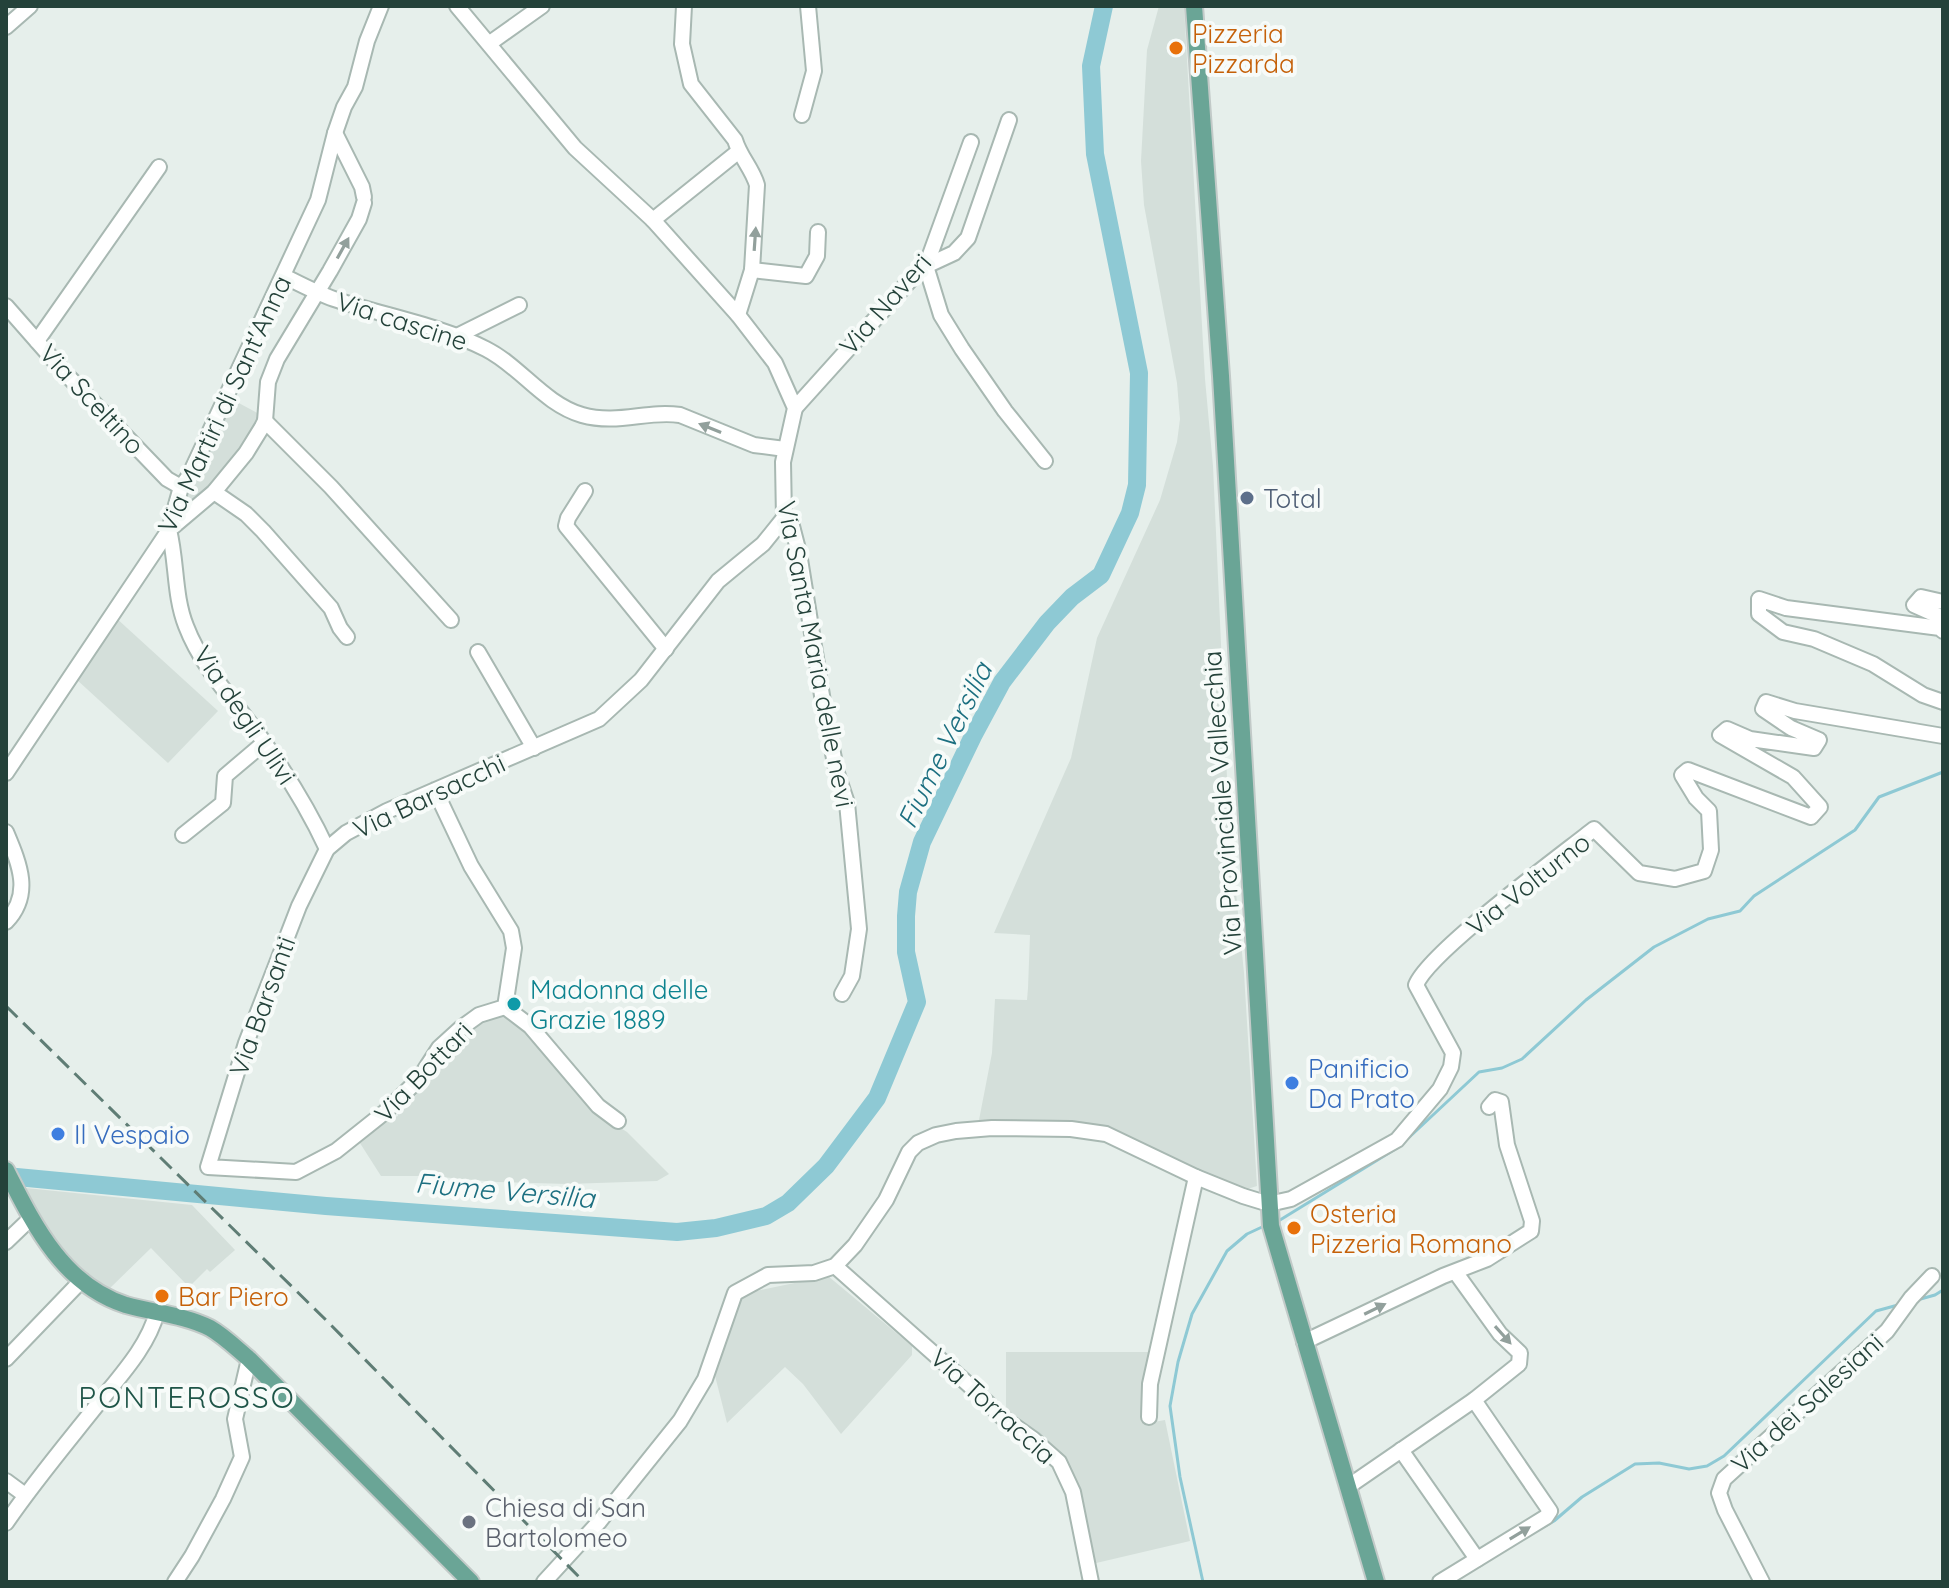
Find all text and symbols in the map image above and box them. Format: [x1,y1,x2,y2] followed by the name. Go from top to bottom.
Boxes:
[1192,17,1295,80] place label: Pizzeria Pizzarda
[1167,39,1185,57] marker: Pizzeria Pizzarda
[749,227,762,252] one-way arrow
[335,237,349,259] one-way arrow
[832,246,938,362] street label: Via Naveri
[150,270,298,538] street label: Via Martiri di Sant'Anna
[332,284,472,358] street label: Via cascine
[32,337,152,461] street label: Via Sceltino
[698,422,722,435] one-way arrow
[1263,482,1322,515] place label: Total
[1238,489,1256,507] marker: Total
[770,498,862,810] street label: Via Santa Maria delle nevi
[187,639,303,791] street label: Via degli Ulivi
[1195,650,1249,956] street label: Via Provinciale Vallecchia
[889,655,1000,834] water label: Fiume Versilia
[348,746,510,846] street label: Via Barsacchi
[1459,825,1597,943] street label: Via Volturno
[222,932,302,1080] street label: Via Barsanti
[530,973,708,1036] place label: Madonna delle Grazie 1889
[505,995,523,1013] marker: Madonna delle Grazie 1889
[367,1015,479,1129] street label: Via Bottari
[1308,1052,1415,1115] place label: Panificio Da Prato
[1283,1074,1301,1092] marker: Panificio Da Prato
[74,1118,190,1151] place label: Il Vespaio
[49,1125,67,1143] marker: Il Vespaio
[414,1165,598,1215] water label: Fiume Versilia
[1310,1197,1512,1260] place label: Osteria Pizzeria Romano
[1285,1219,1303,1237] marker: Osteria Pizzeria Romano
[178,1280,289,1313] place label: Bar Piero
[153,1287,171,1305] marker: Bar Piero
[1363,1302,1386,1316] one-way arrow
[1493,1325,1511,1344] one-way arrow
[1724,1326,1890,1480] street label: Via dei Salesiani
[923,1341,1063,1471] street label: Via Torraccia
[78,1378,296,1416] district label: PONTEROSSO
[485,1491,646,1554] place label: Chiesa di San Bartolomeo
[460,1513,478,1531] marker: Chiesa di San Bartolomeo
[1509,1526,1531,1540] one-way arrow

